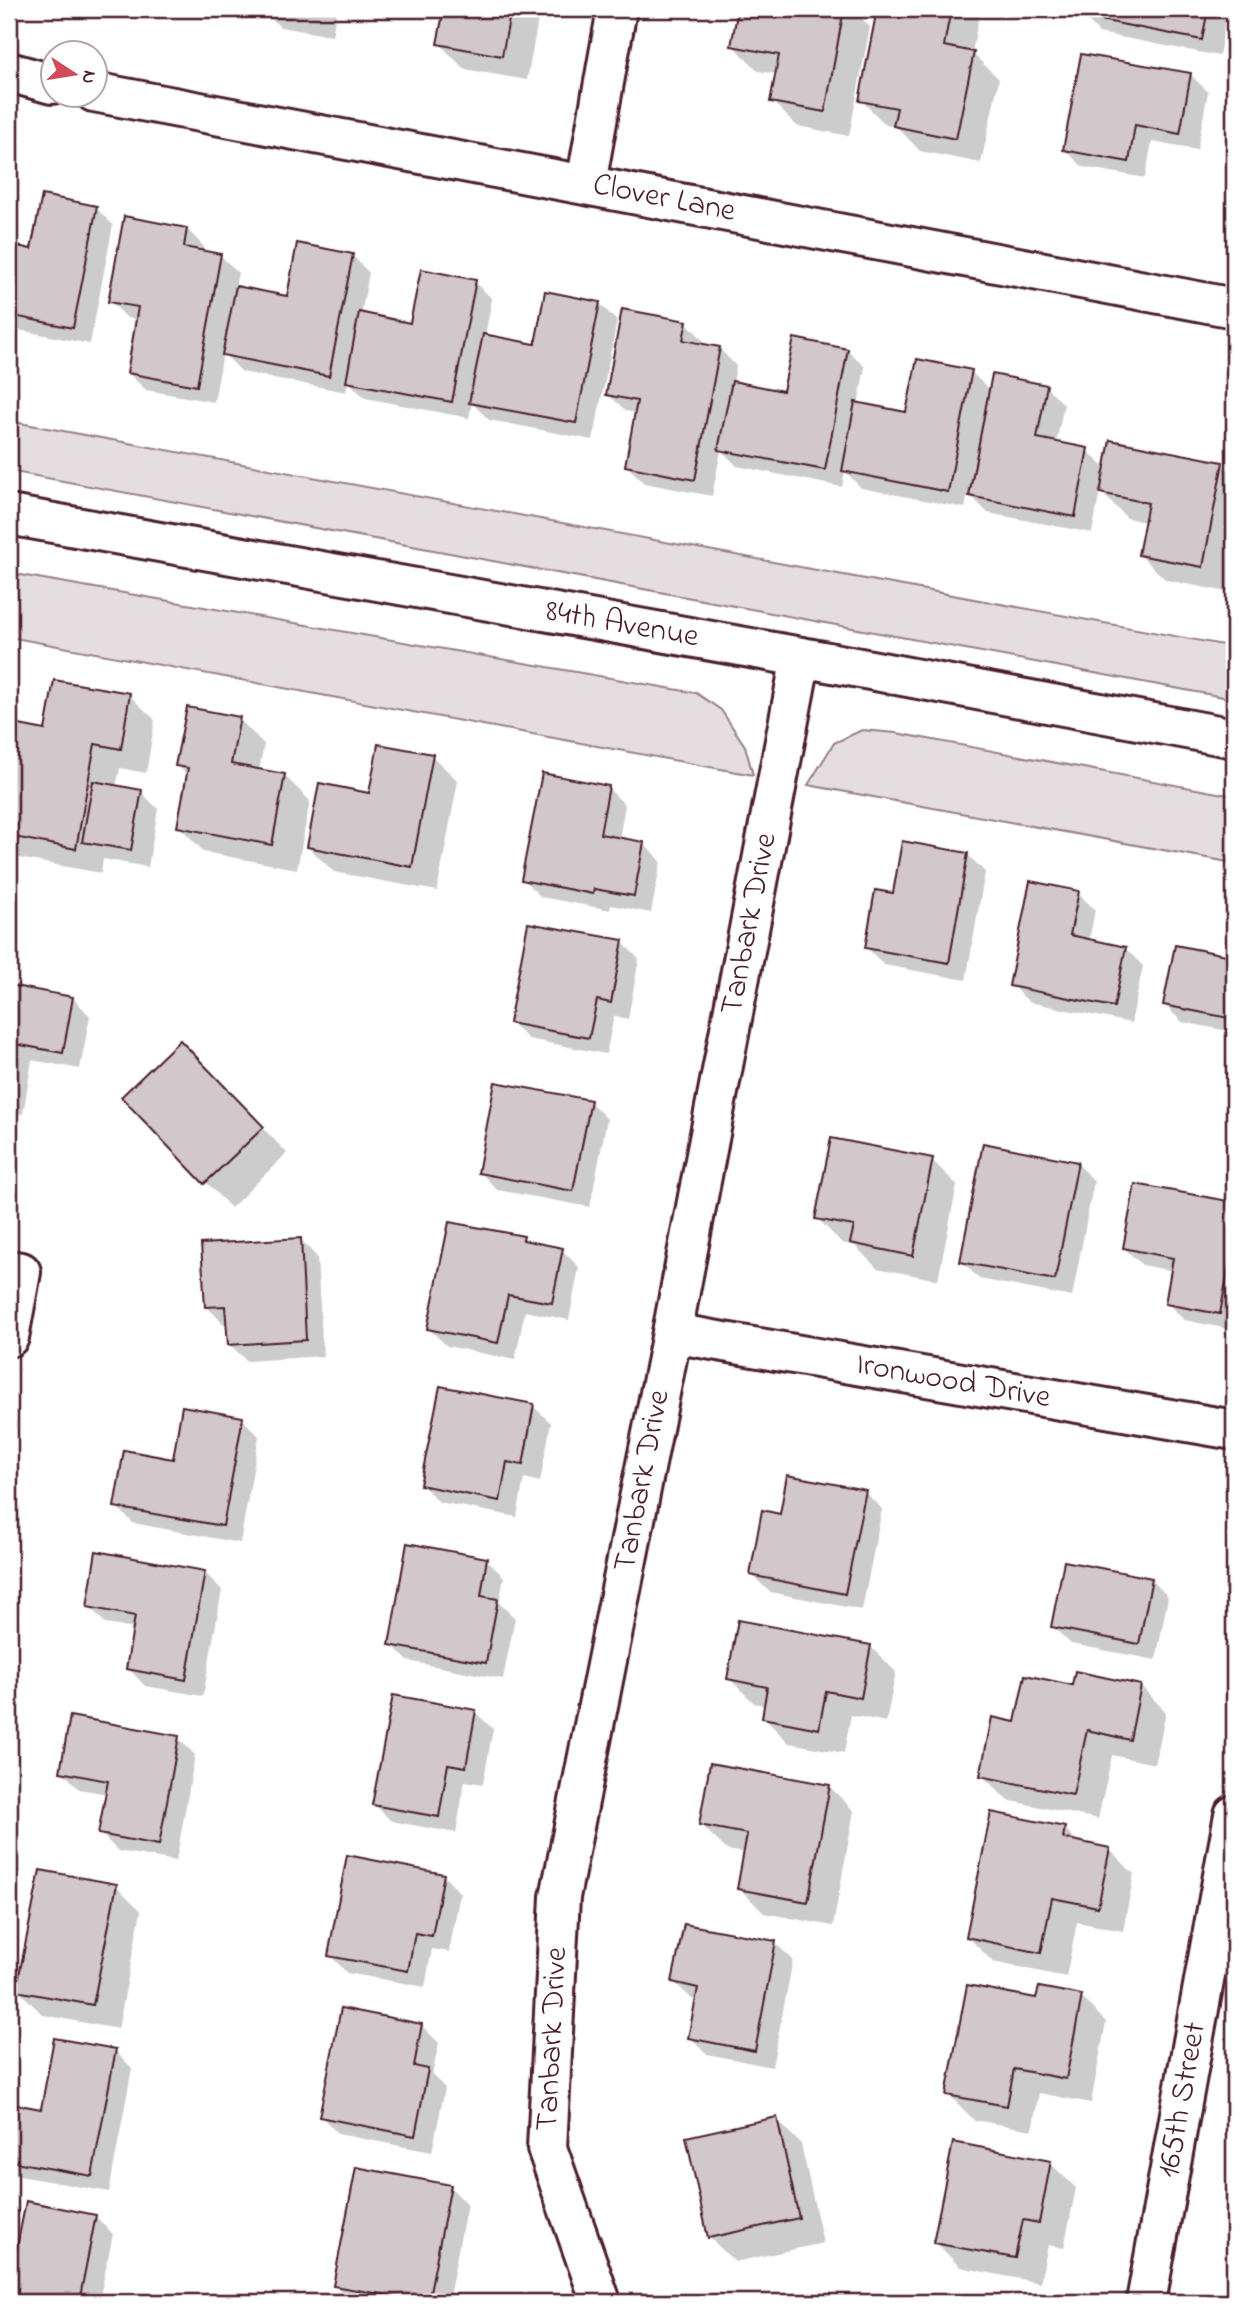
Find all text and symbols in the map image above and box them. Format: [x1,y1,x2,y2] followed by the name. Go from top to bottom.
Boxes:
[38,38,108,108] north arrow
[74,68,103,86] text: N
[589,162,740,236] street label: Clover Lane
[542,588,703,662] street label: 84th Avenue
[709,828,791,1019] street label: Tanbark Drive
[852,1342,1055,1422] street label: Ironwood Drive
[602,1385,684,1576] street label: Tanbark Drive
[525,1945,581,2132] street label: Tanbark Drive
[1146,2018,1220,2181] street label: 165th Street

